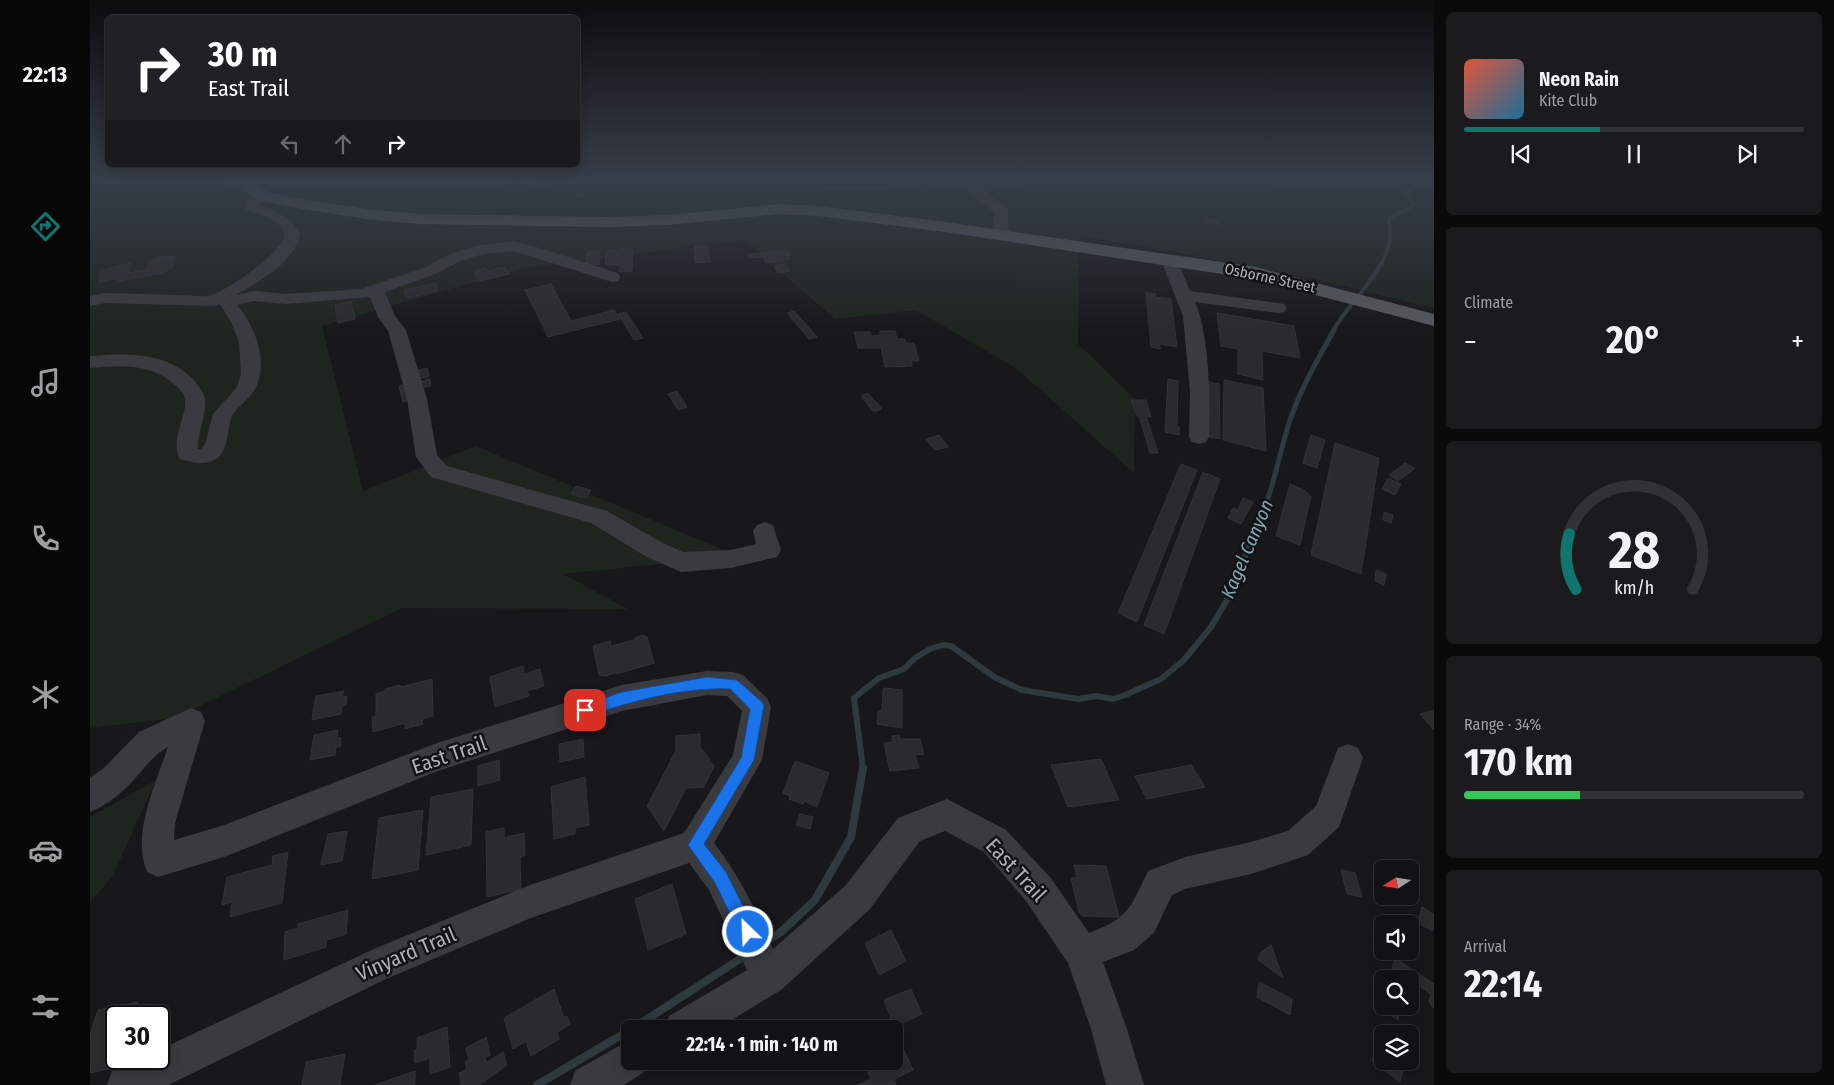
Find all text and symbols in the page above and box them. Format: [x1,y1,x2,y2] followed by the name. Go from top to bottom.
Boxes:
[208,33,278,75] text: 30 m
[125,35,190,100] icon: right
[23,61,67,88] text: 22:13
[1539,68,1619,91] text: Neon Rain
[208,75,289,102] text: East Trail
[1539,91,1597,110] text: Kite Club
[276,130,304,158] icon: left
[329,130,357,158] icon: ahead
[382,130,410,158] icon: right
[1507,140,1535,168] icon: previous
[1620,140,1648,168] icon: pause
[1733,140,1761,168] icon: next
[28,209,63,244] icon: directions
[1223,260,1317,296] street label: Osborne Street
[1464,293,1513,312] text: Climate
[1606,317,1662,363] text: 20°
[1464,325,1477,358] text: −
[1791,325,1804,358] text: +
[28,365,63,400] icon: music
[1216,496,1278,602] water label: Kagel Canyon
[1607,519,1660,582] text: 28
[28,521,63,556] icon: phone
[1614,577,1654,599] text: km/h
[28,677,63,712] icon: climate
[564,689,606,731] pin
[571,696,599,724] icon: arrive
[1464,715,1541,734] text: Range · 34%
[408,730,490,780] street label: East Trail
[1464,739,1573,785] text: 170 km
[28,833,63,868] icon: car
[980,833,1052,908] street label: East Trail
[1374,860,1419,905] north arrow
[1374,860,1419,1070] map controls
[721,905,773,957] position arrow
[1374,915,1419,960] button: sound
[352,921,460,987] street label: Vinyard Trail
[1464,937,1506,956] text: Arrival
[1464,961,1542,1007] text: 22:14
[1374,970,1419,1015] button: search
[28,989,63,1024] icon: filters
[105,1005,170,1070] speed limit sign: 30
[1374,1025,1419,1070] button: layers
[686,1033,838,1056] text: 22:14 · 1 min · 140 m

